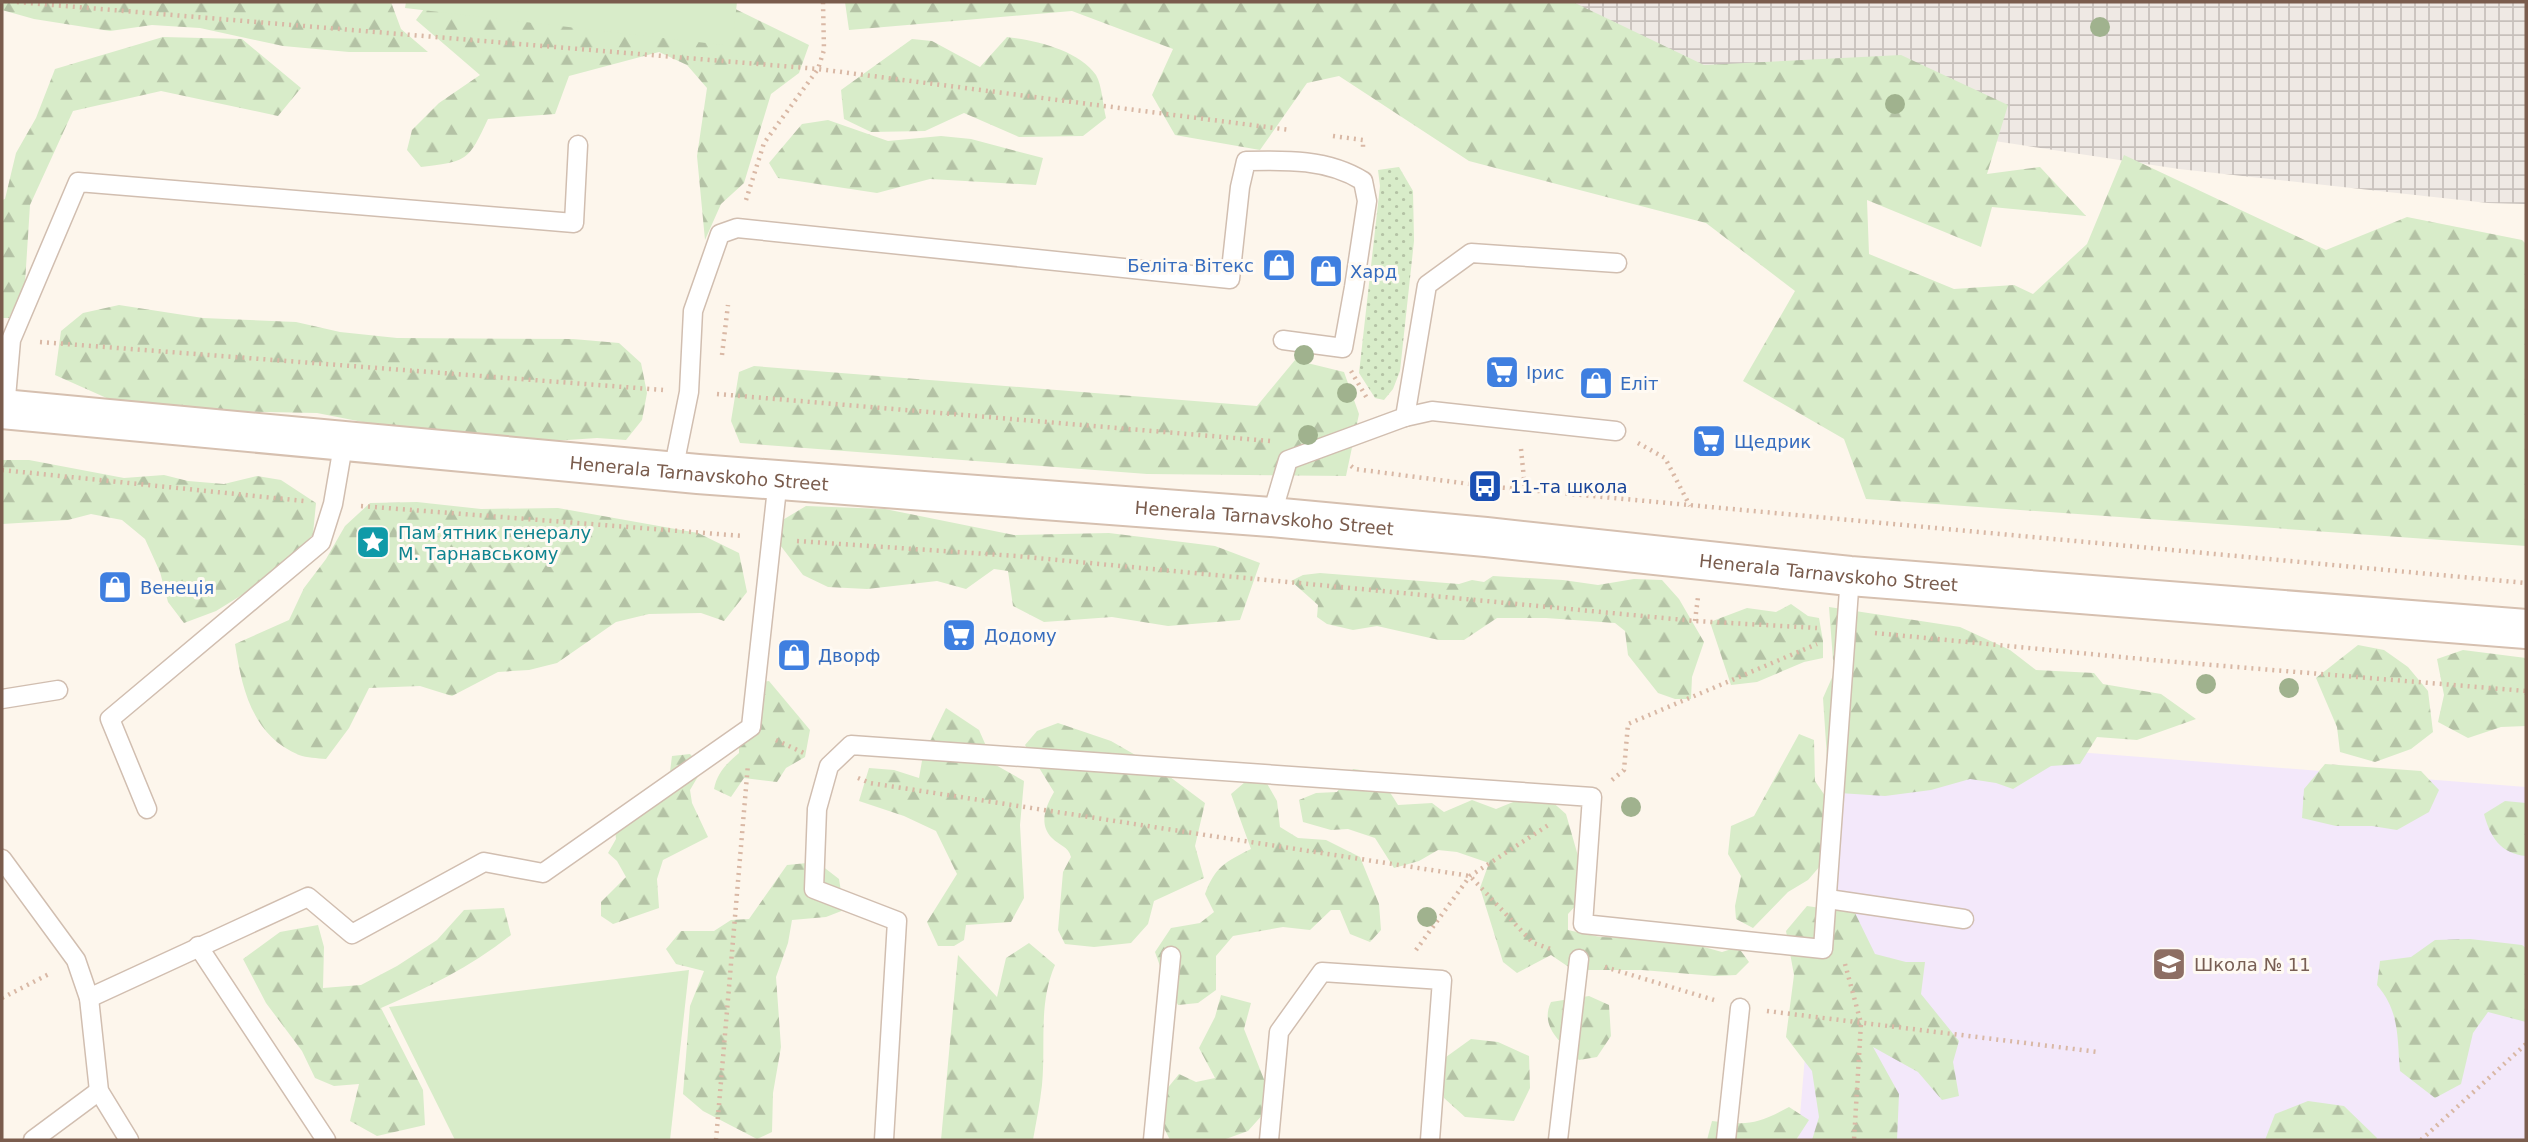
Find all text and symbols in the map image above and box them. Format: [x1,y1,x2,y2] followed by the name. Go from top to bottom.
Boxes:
[1260,246,1298,284] shop icon: Беліта Вітекс
[1307,252,1345,290] shop icon: Хард
[1127,255,1254,276] place label: Беліта Вітекс
[1350,261,1397,282] place label: Хард
[1483,353,1521,391] supermarket icon: Ірис
[1526,362,1564,383] place label: Ірис
[1577,364,1615,402] shop icon: Еліт
[1620,373,1658,394] place label: Еліт
[1690,422,1728,460] supermarket icon: Щедрик
[1734,431,1811,452] place label: Щедрик
[569,452,829,494] street label: Henerala Tarnavskoho Street
[1466,467,1504,505] bus stop icon: 11-та школа
[1510,476,1628,497] place label: 11-та школа
[1134,496,1395,539] street label: Henerala Tarnavskoho Street
[398,522,592,564] place label: Пам’ятник генералу М. Тарнавському
[354,523,392,561] place icon: Пам’ятник генералу М. Тарнавському
[1698,549,1959,595] street label: Henerala Tarnavskoho Street
[96,568,134,606] shop icon: Венеція
[140,577,214,598] place label: Венеція
[940,616,978,654] supermarket icon: Додому
[984,625,1057,646] place label: Додому
[775,636,813,674] shop icon: Дворф
[818,645,881,666] place label: Дворф
[2150,945,2188,983] school or university icon: Школа № 11
[2194,954,2311,975] place label: Школа № 11

